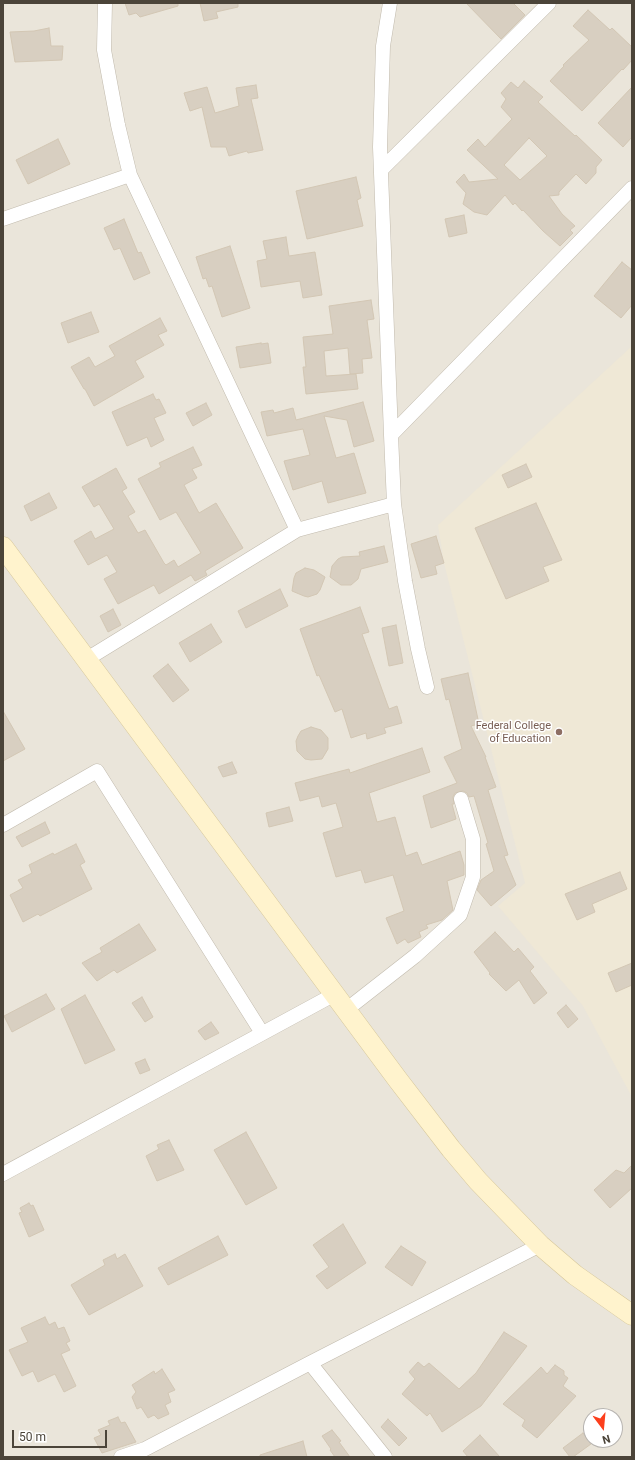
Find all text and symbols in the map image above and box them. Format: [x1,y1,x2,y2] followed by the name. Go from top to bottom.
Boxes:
[476,719,551,745] place label: Federal College of Education
[554,727,564,737] marker: Federal College of Education
[583,1408,623,1448] north arrow
[14,1422,109,1448] scale bar
[19,1430,46,1444] text: 50 m
[601,1432,612,1446] text: N

